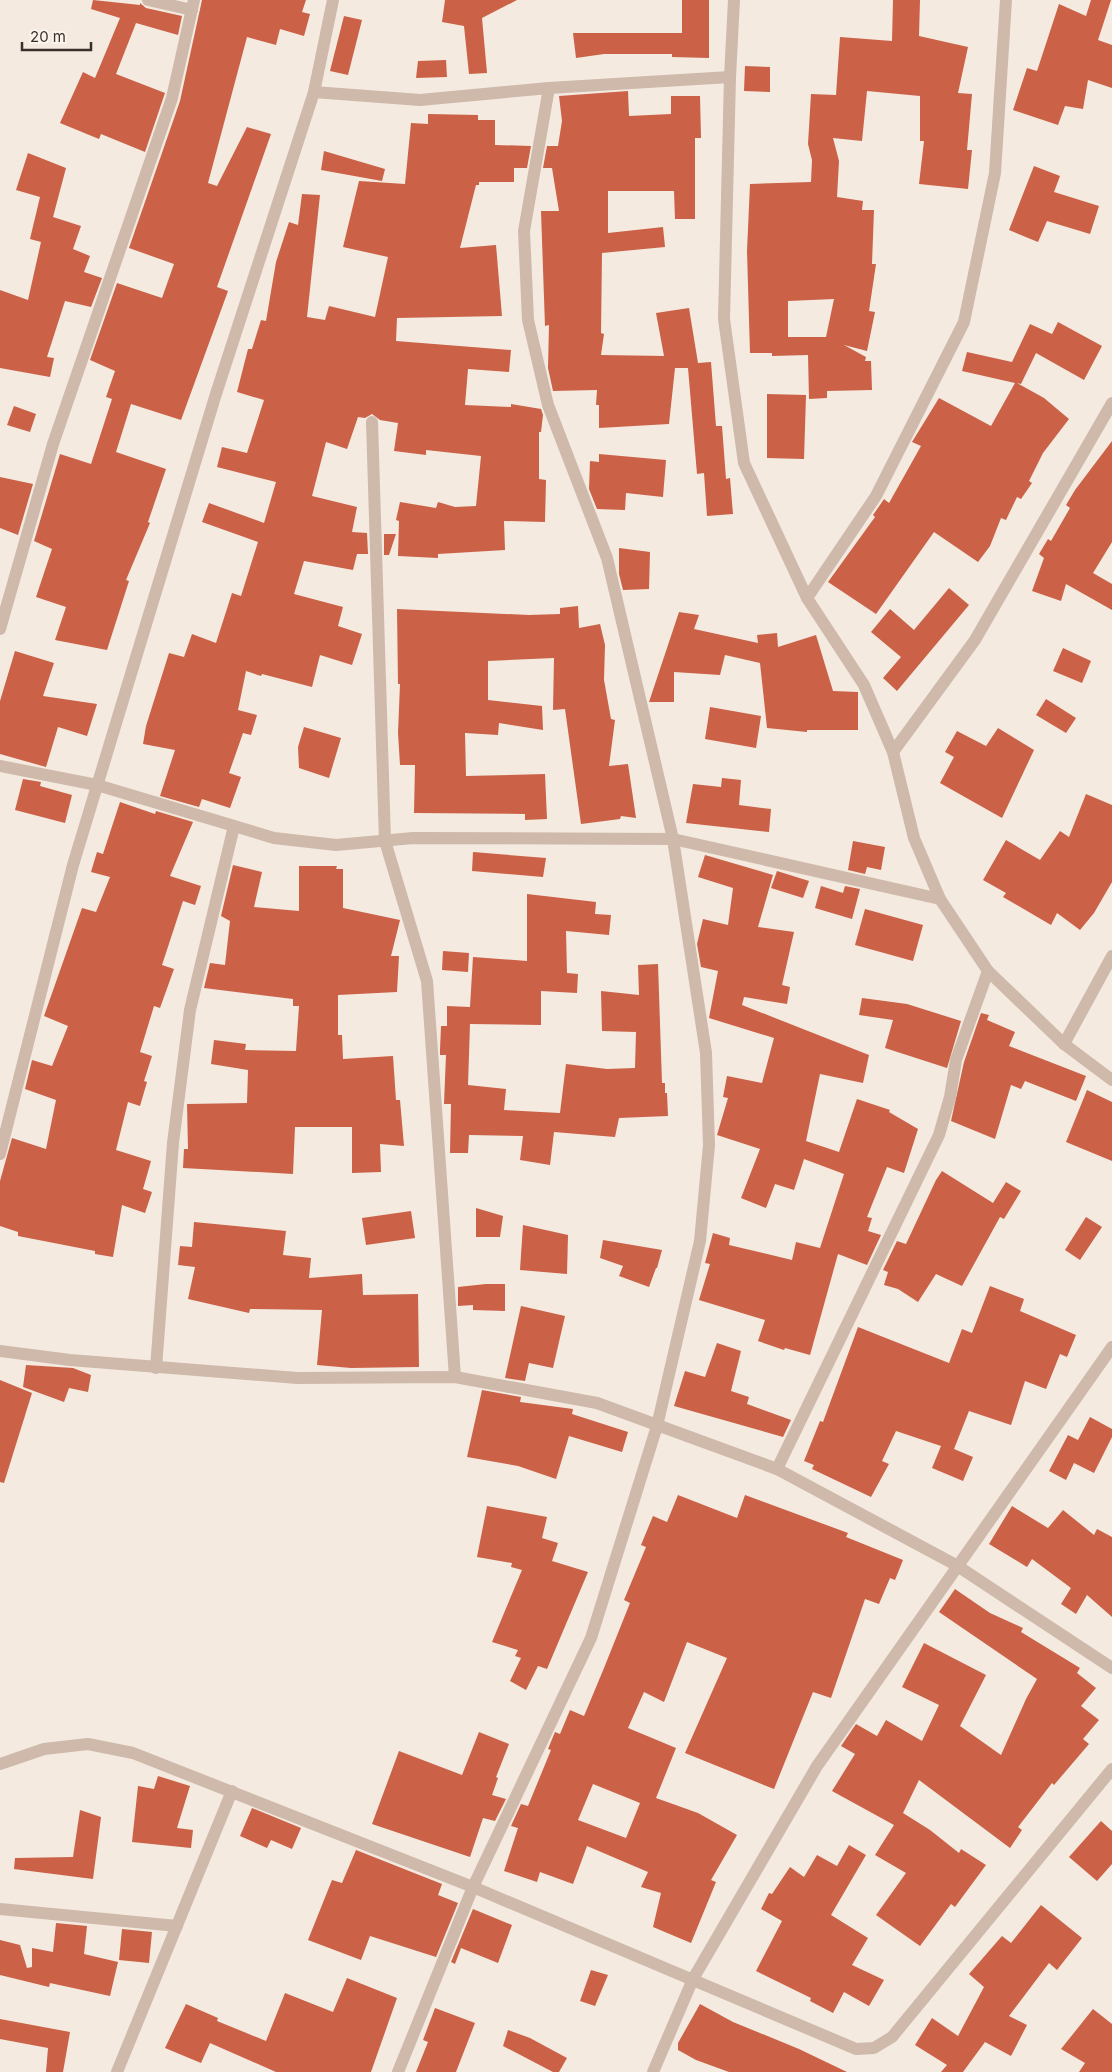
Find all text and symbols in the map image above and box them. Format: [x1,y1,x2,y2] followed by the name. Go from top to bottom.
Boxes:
[22,20,91,52] scale bar
[30,27,66,46] text: 20 m

